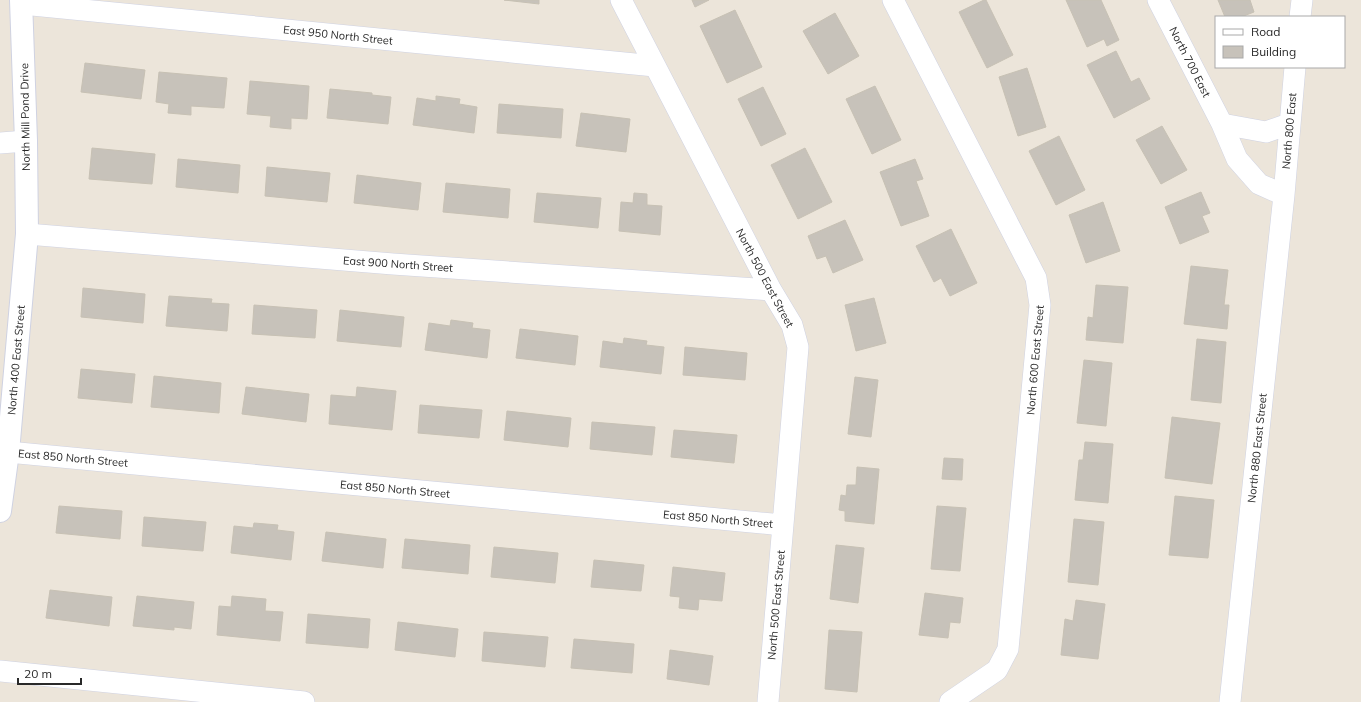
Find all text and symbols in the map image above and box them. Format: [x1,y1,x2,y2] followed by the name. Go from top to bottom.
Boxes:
[1215,16,1345,68] legend
[282,22,394,48] street label: East 950 North Street
[1251,24,1280,39] text: Road
[1166,25,1214,100] street label: North 700 East
[1251,44,1296,59] text: Building
[17,63,33,171] street label: North Mill Pond Drive
[1279,92,1299,170] street label: North 800 East
[733,226,797,330] street label: North 500 East Street
[343,253,454,275] street label: East 900 North Street
[4,304,28,415] street label: North 400 East Street
[1023,304,1047,415] street label: North 600 East Street
[1244,392,1270,504] street label: North 880 East Street
[18,446,129,470] street label: East 850 North Street
[340,477,451,501] street label: East 850 North Street
[663,507,774,531] street label: East 850 North Street
[764,549,788,660] street label: North 500 East Street
[18,660,81,686] scale bar
[24,666,52,681] text: 20 m

